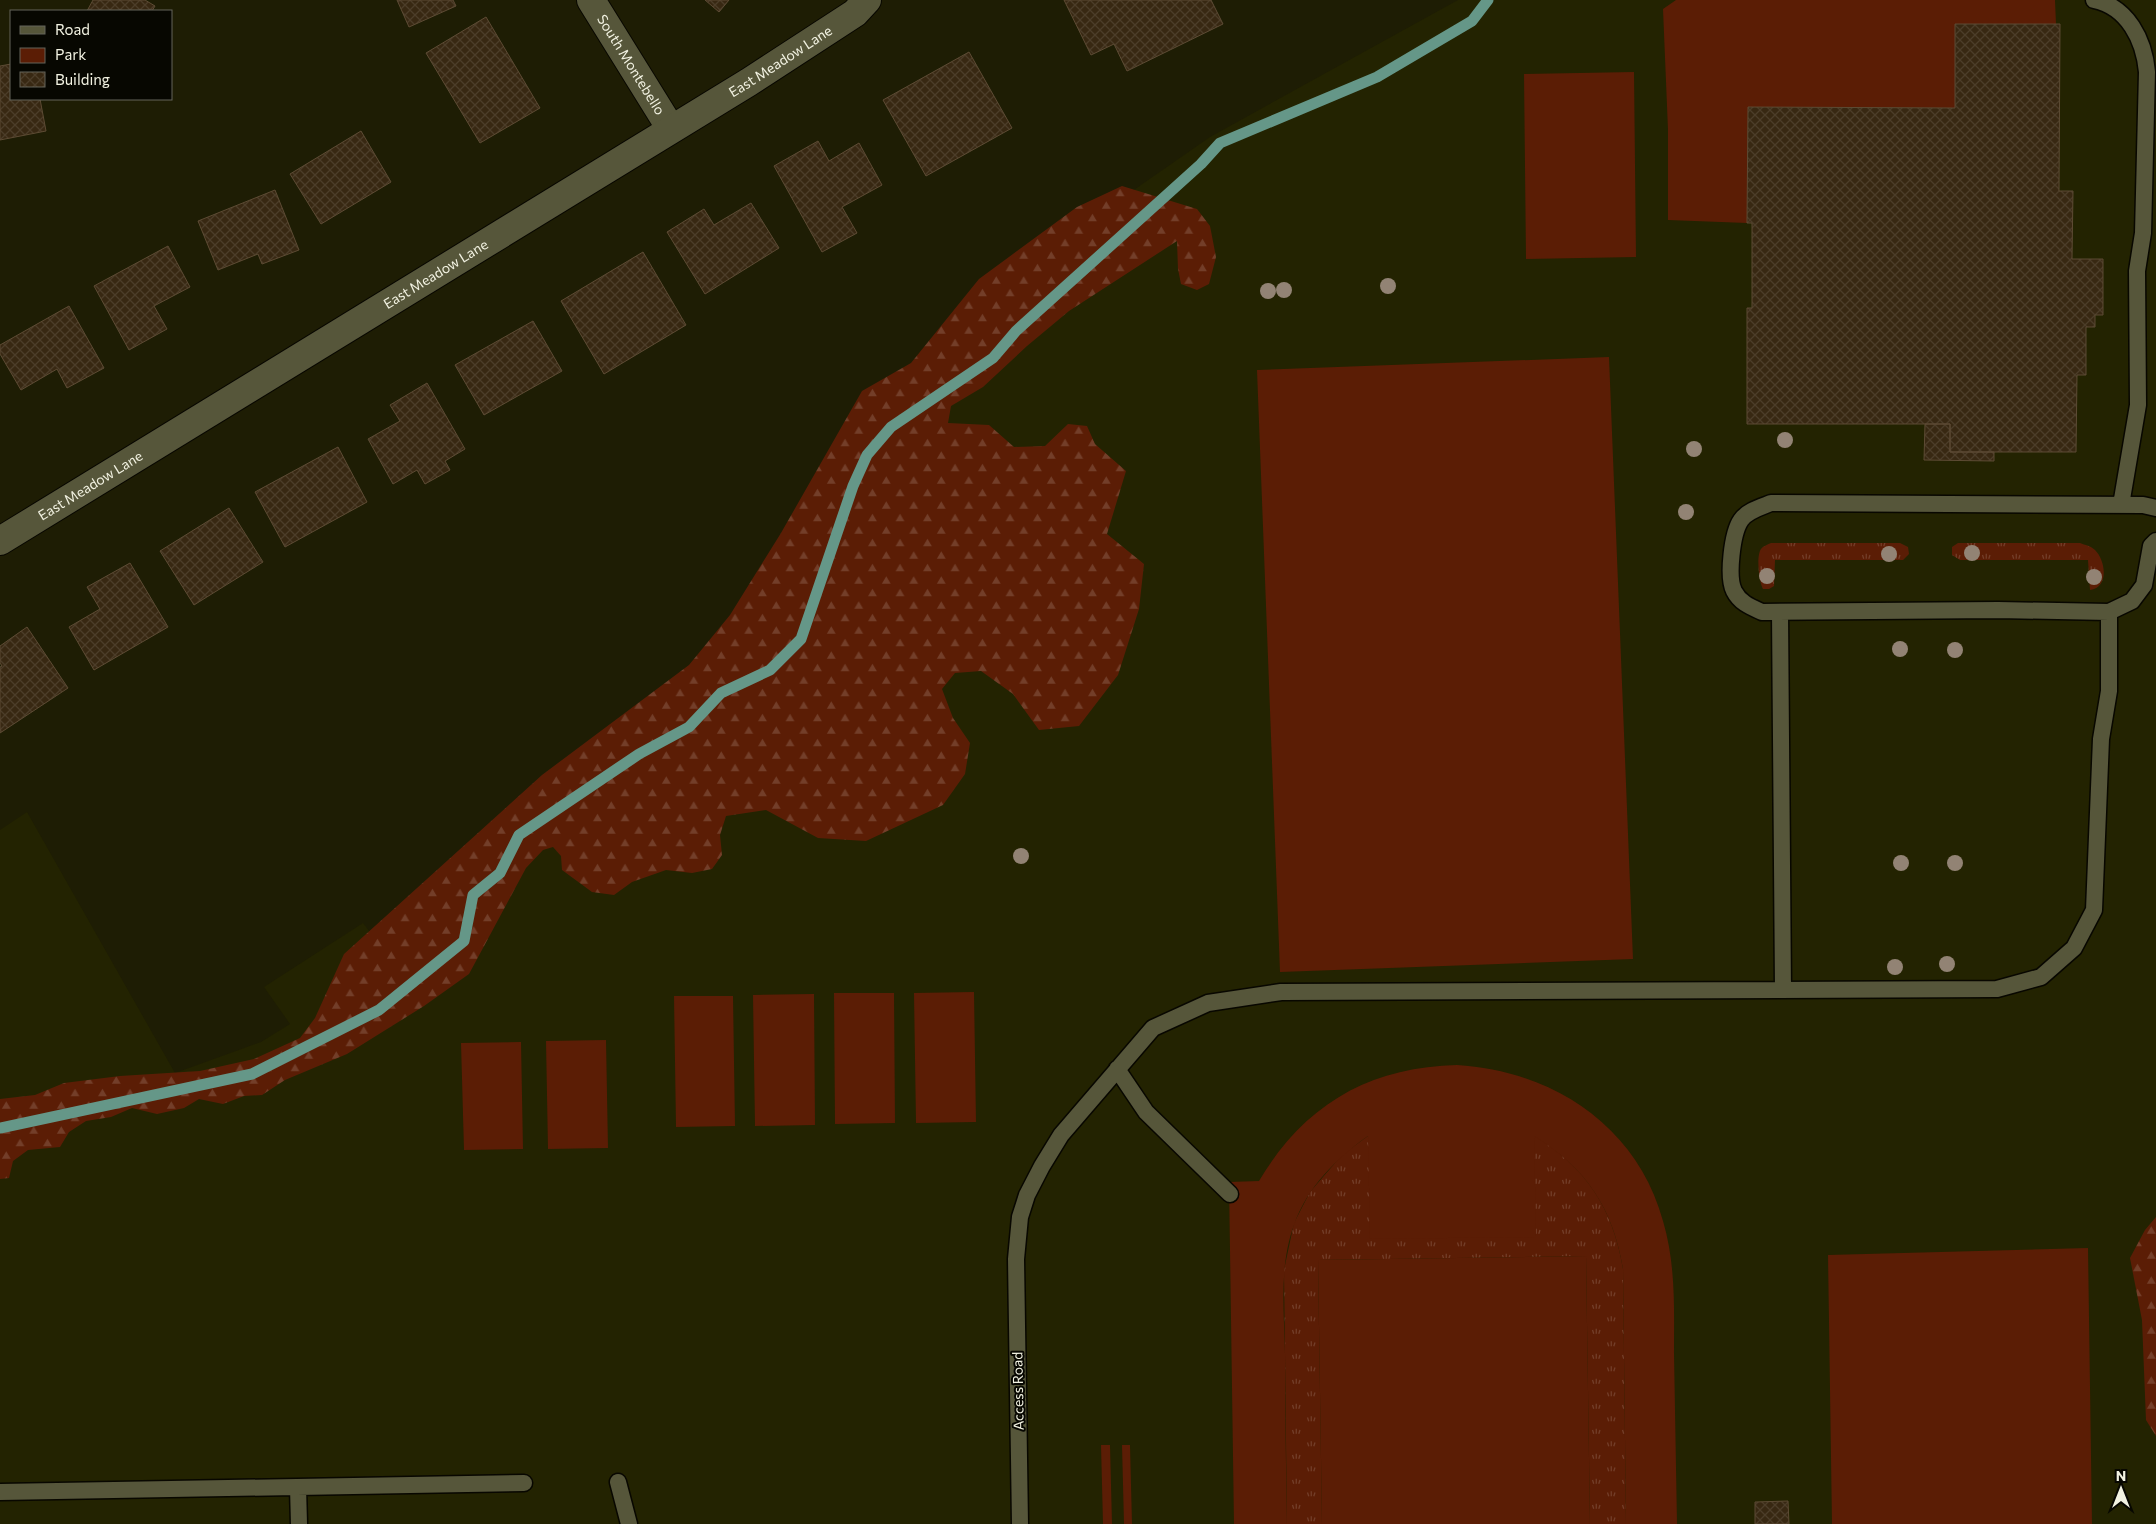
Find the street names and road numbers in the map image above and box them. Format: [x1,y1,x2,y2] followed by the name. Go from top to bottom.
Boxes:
[594,11,669,118] street label: South Montebello
[725,21,835,100] street label: East Meadow Lane
[380,235,491,312] street label: East Meadow Lane
[35,447,145,524] street label: East Meadow Lane
[1008,1352,1027,1430] street label: Access Road

